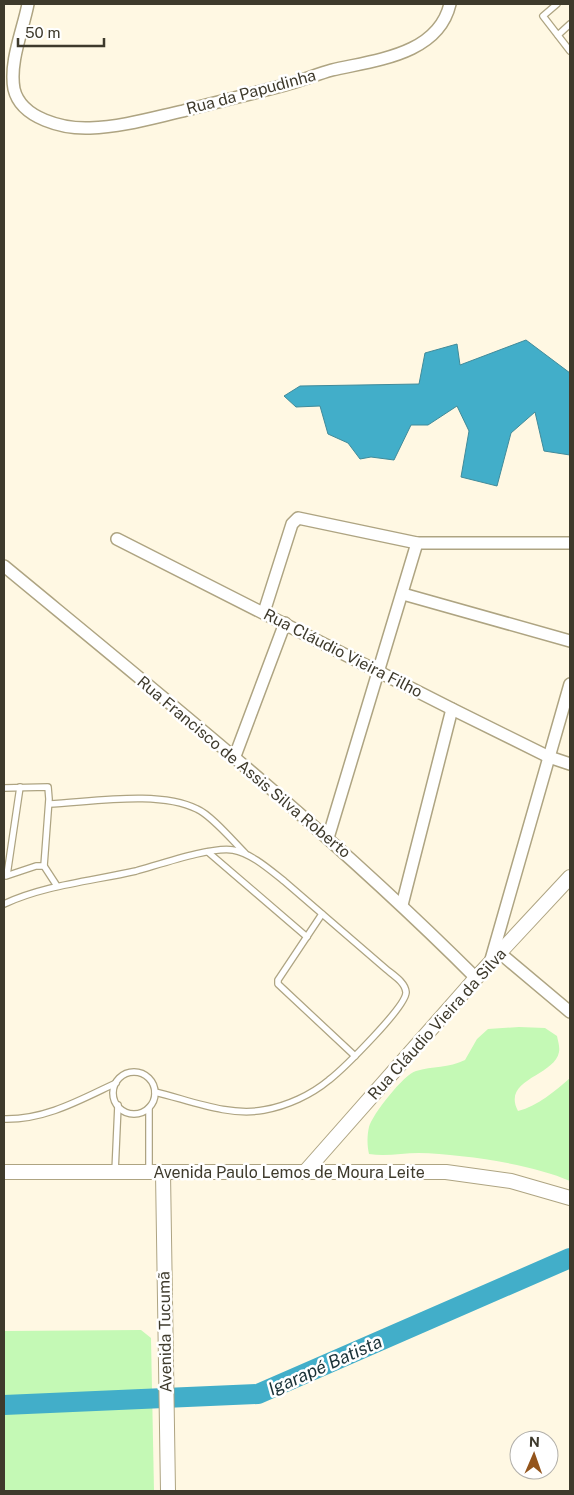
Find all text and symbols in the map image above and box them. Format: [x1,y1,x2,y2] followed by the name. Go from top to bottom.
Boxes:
[18,15,104,47] scale bar
[25,24,60,41] text: 50 m
[184,66,318,118] street label: Rua da Papudinha
[260,605,426,701] street label: Rua Cláudio Vieira Filho
[133,672,355,862] street label: Rua Francisco de Assis Silva Roberto
[364,944,510,1104] street label: Rua Cláudio Vieira da Silva
[153,1163,425,1182] street label: Avenida Paulo Lemos de Moura Leite
[154,1271,176,1393] street label: Avenida Tucumã
[265,1331,385,1399] water label: Igarapé Batista
[509,1430,559,1480] north arrow
[529,1434,540,1450] text: N

